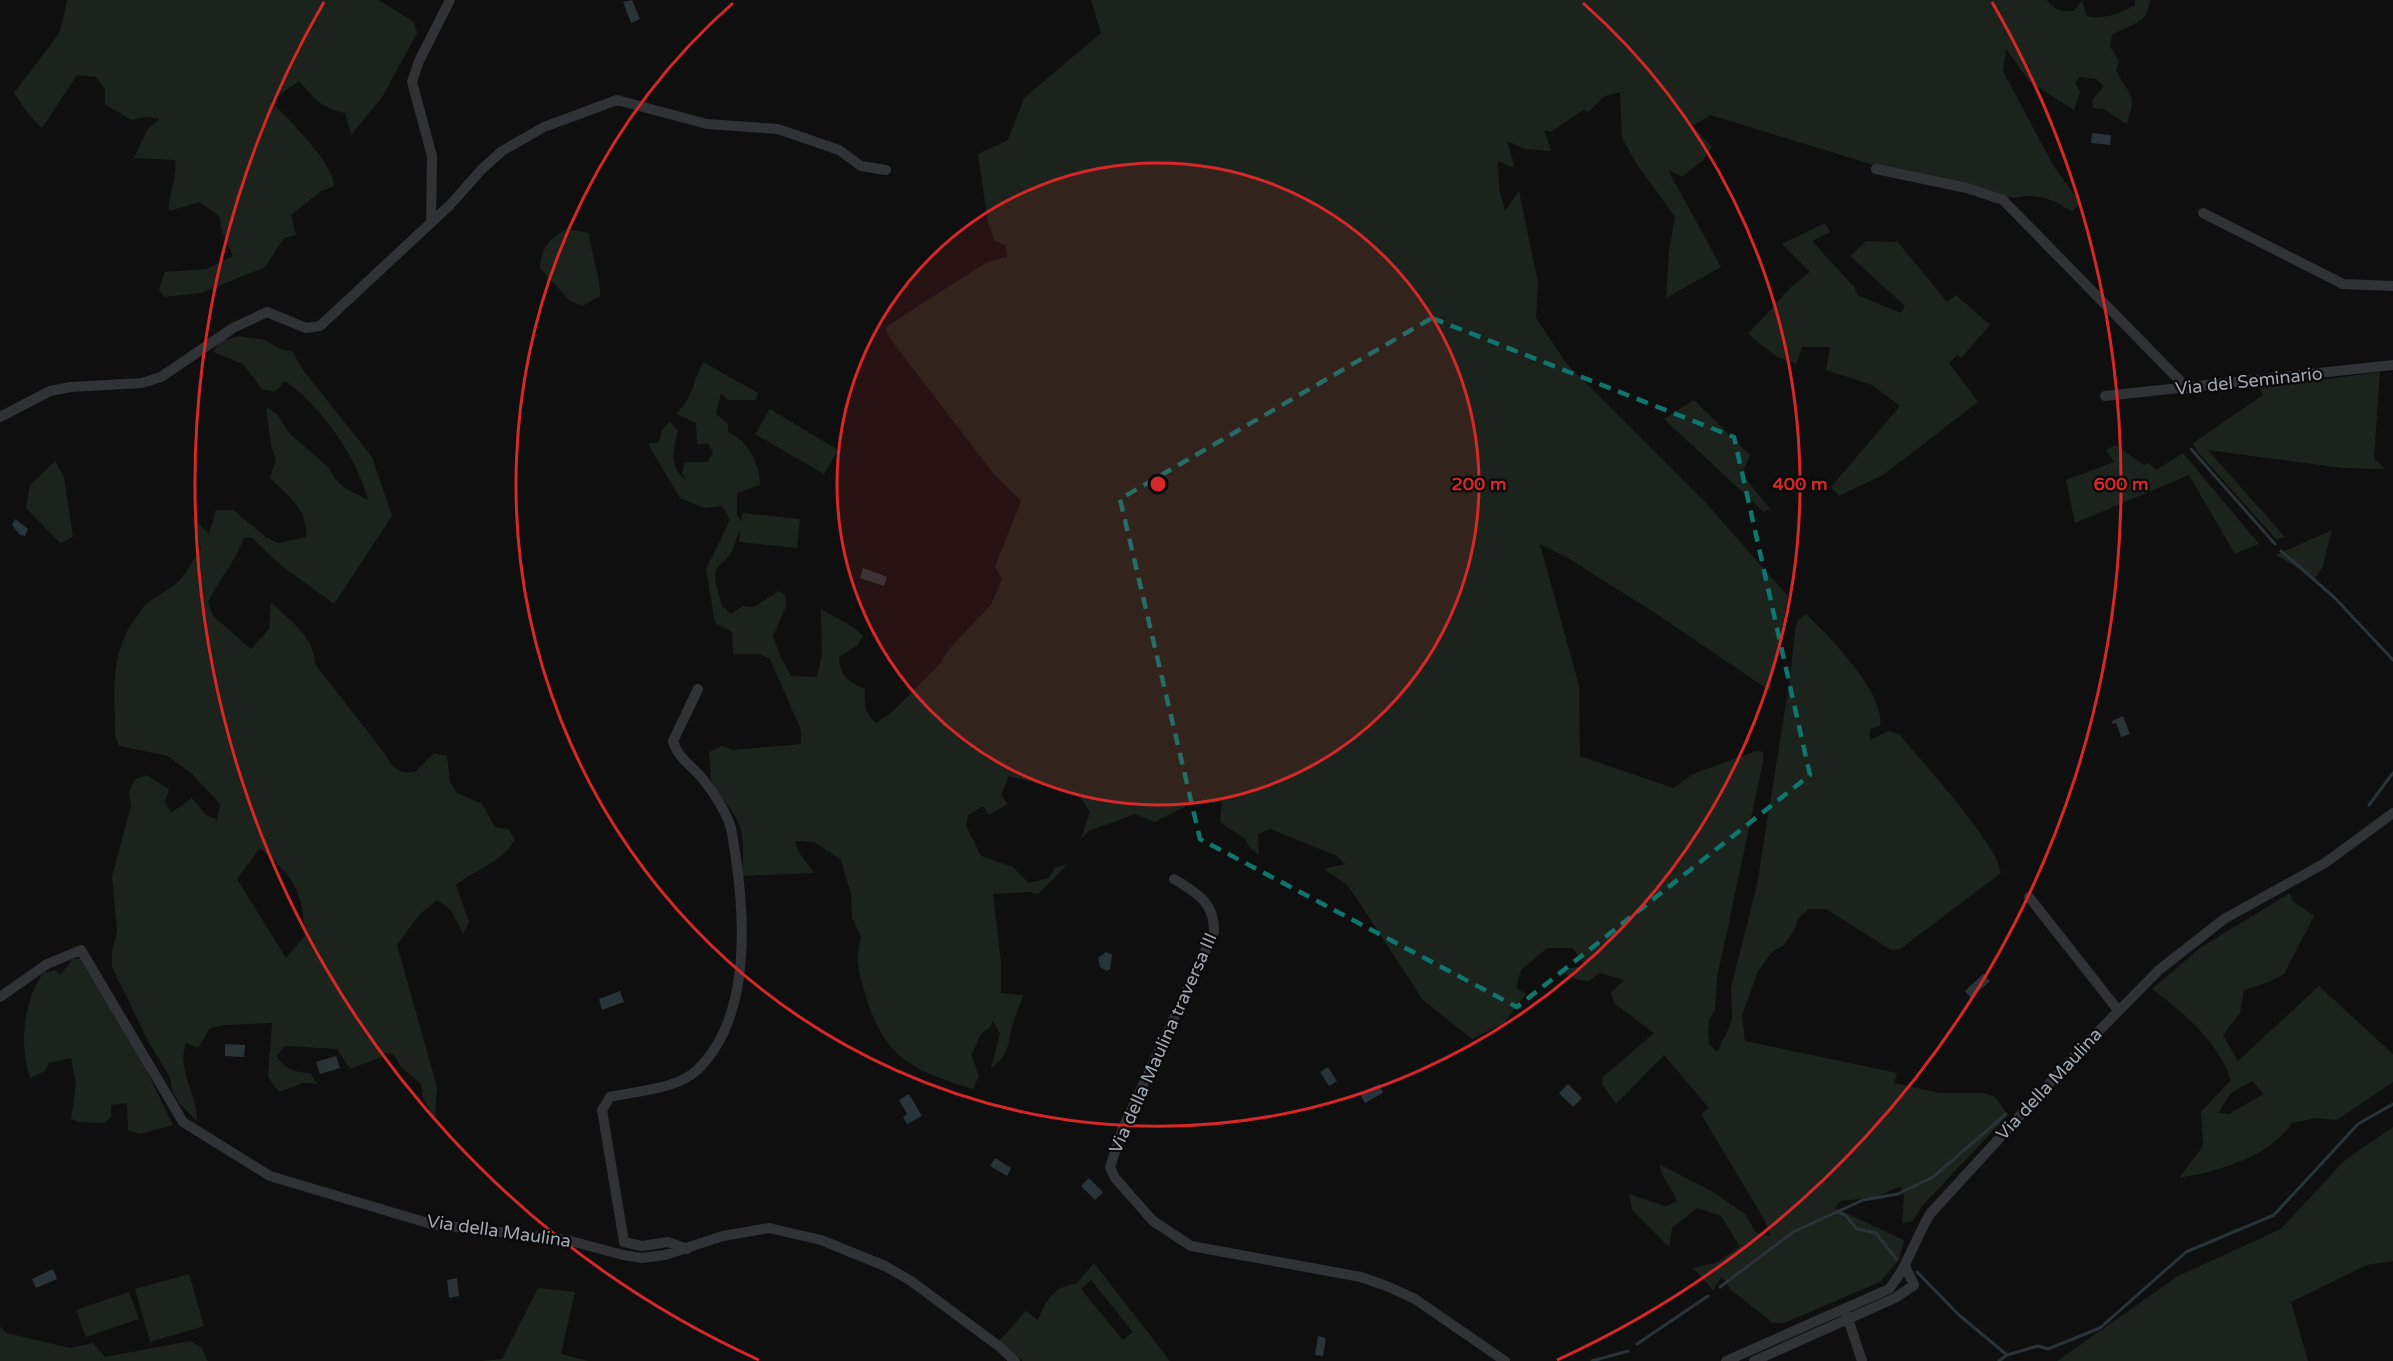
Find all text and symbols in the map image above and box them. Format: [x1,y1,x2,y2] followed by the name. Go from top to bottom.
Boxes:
[2174,362,2324,400] street label: Via del Seminario
[1451,473,1507,495] text: 200 m
[1772,473,1828,495] text: 400 m
[2093,473,2149,495] text: 600 m
[1148,474,1168,494] centre of rings
[1104,929,1222,1157] street label: Via della Maulina traversa III
[1991,1023,2107,1145] street label: Via della Maulina
[426,1210,572,1252] street label: Via della Maulina

